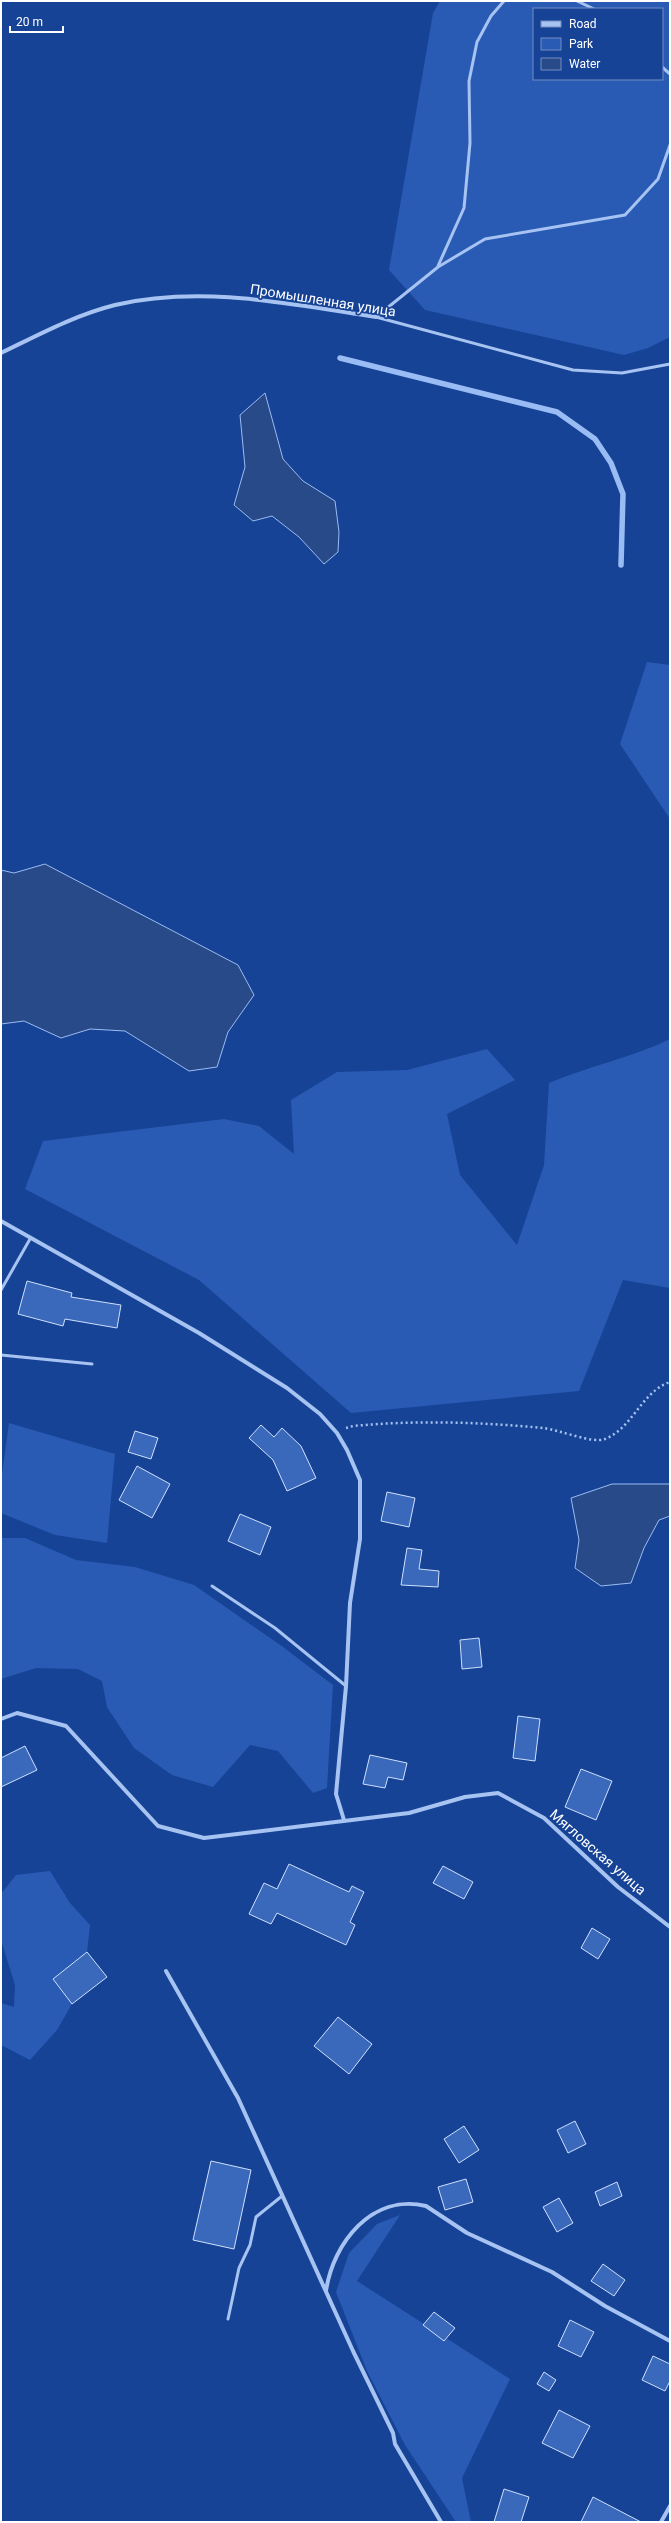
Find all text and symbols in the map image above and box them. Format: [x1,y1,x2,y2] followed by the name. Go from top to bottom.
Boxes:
[10,8,63,34] scale bar
[533,8,663,80] legend
[16,15,43,29] text: 20 m
[569,17,597,31] text: Road
[569,37,594,51] text: Park
[569,57,600,71] text: Water
[249,281,397,319] street label: Промышленная улица
[547,1806,649,1898] street label: Мягловская улица

